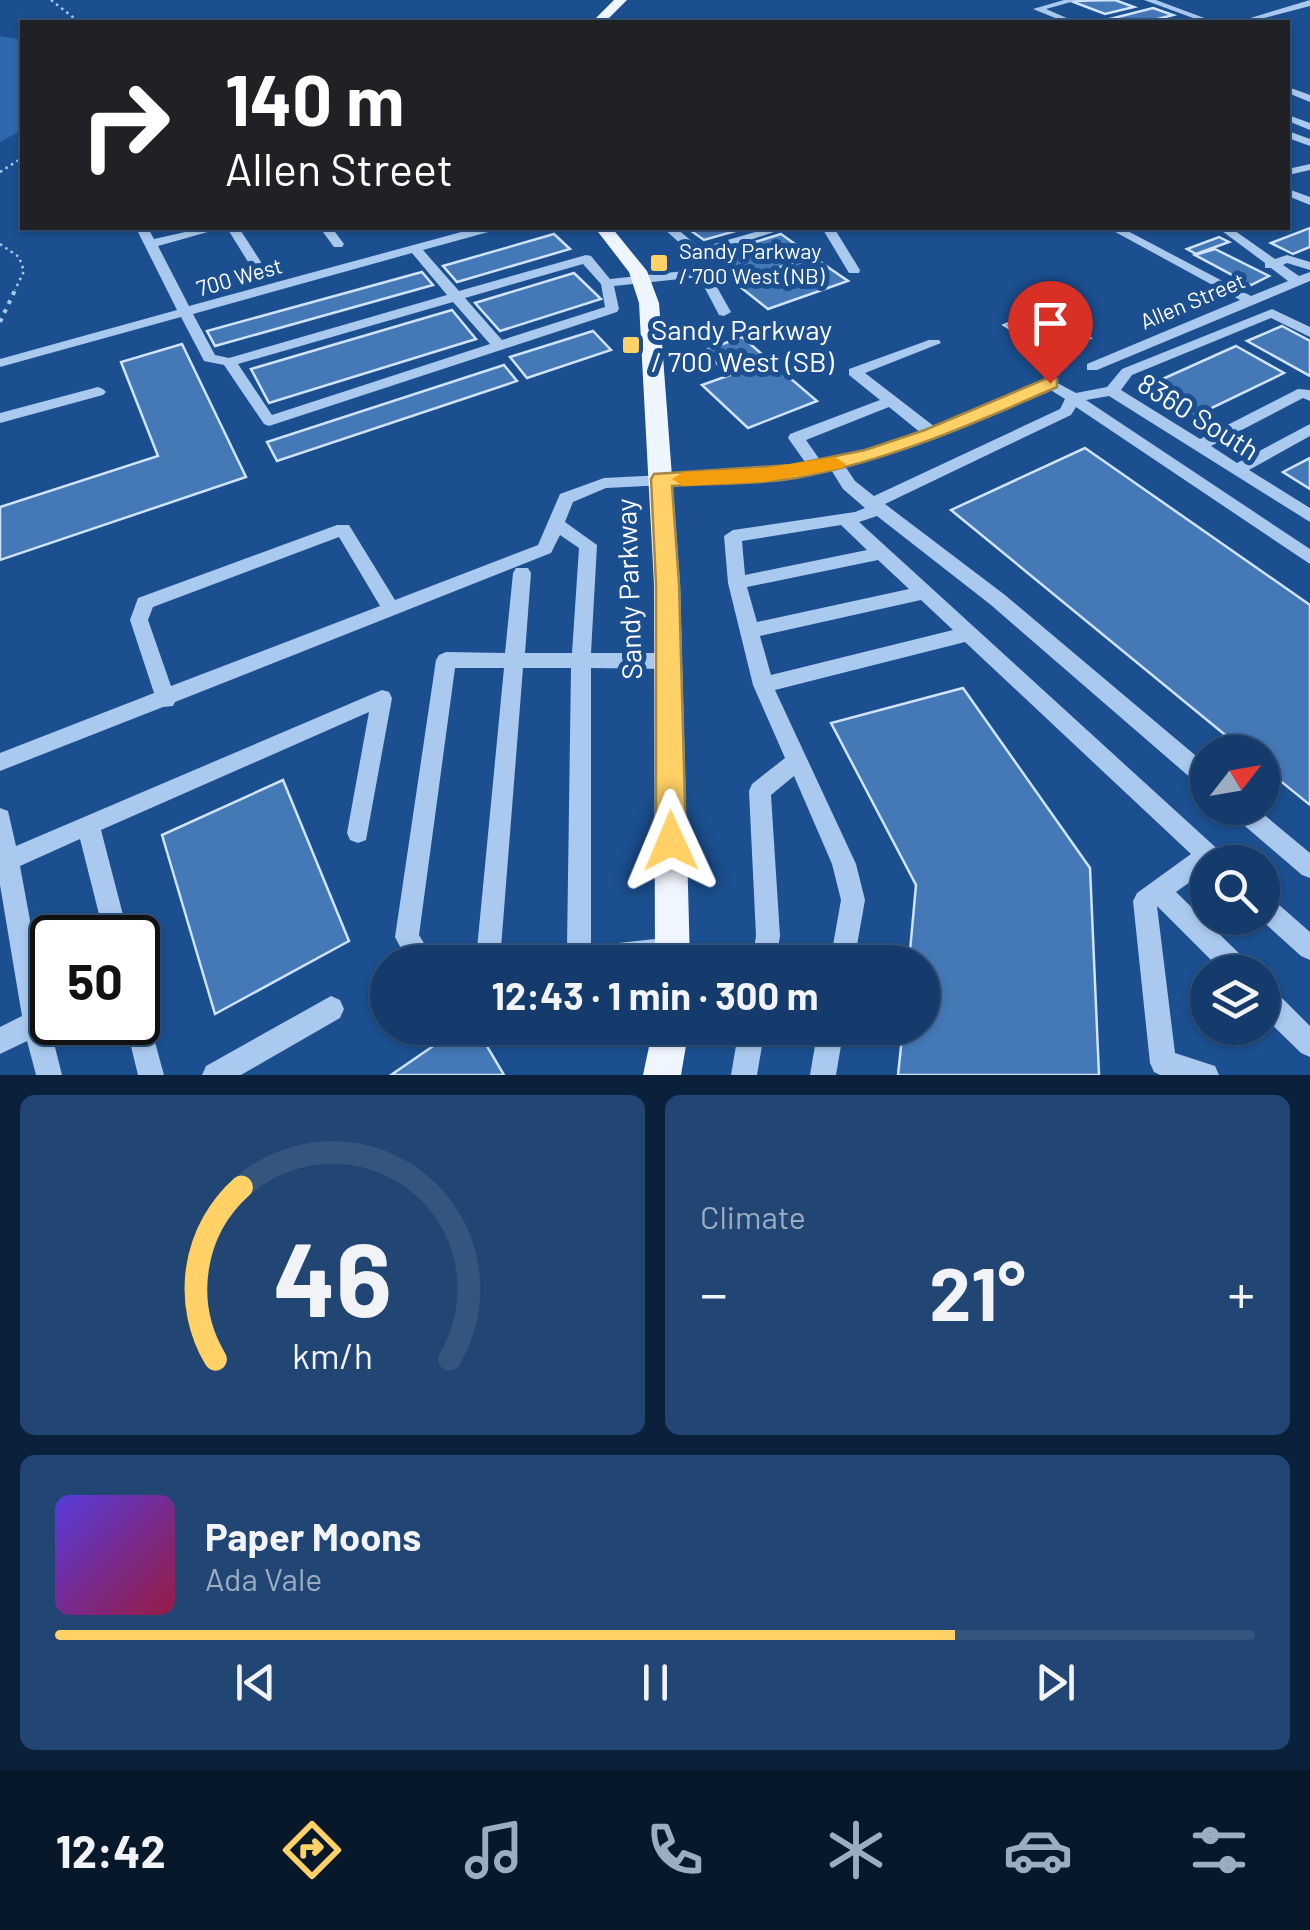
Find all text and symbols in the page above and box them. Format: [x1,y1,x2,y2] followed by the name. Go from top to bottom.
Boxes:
[225,56,404,140] text: 140 m
[60,60,190,190] icon: right
[225,141,453,195] text: Allen Street
[679,237,825,288] place label: Sandy Parkway / 700 West (NB)
[193,251,285,301] street label: 700 West
[648,252,670,274] marker: Sandy Parkway / 700 West (NB)
[1136,266,1248,334] street label: Allen Street
[1008,281,1093,384] pin
[1023,296,1078,351] icon: arrive
[651,312,835,378] place label: Sandy Parkway / 700 West (SB)
[620,334,642,356] marker: Sandy Parkway / 700 West (SB)
[1132,365,1266,467] street label: 8360 South
[608,498,648,680] street label: Sandy Parkway
[1190,735,1280,825] north arrow
[1190,735,1280,1045] map controls
[619,789,723,893] position arrow
[1190,845,1280,935] button: search
[30,915,160,1045] speed limit sign: 50
[1190,955,1280,1045] button: layers
[492,972,818,1018] text: 12:43 · 1 min · 300 m
[700,1197,806,1235] text: Climate
[273,1213,392,1338] text: 46
[929,1246,1026,1336] text: 21°
[700,1259,728,1325] text: −
[1227,1259,1255,1325] text: +
[292,1333,373,1376] text: km/h
[205,1513,421,1559] text: Paper Moons
[205,1559,322,1597] text: Ada Vale
[228,1655,283,1710] icon: previous
[628,1655,683,1710] icon: pause
[1028,1655,1083,1710] icon: next
[277,1815,347,1885] icon: directions
[459,1815,529,1885] icon: music
[640,1815,710,1885] icon: phone
[821,1815,891,1885] icon: climate
[1003,1815,1073,1885] icon: car
[1184,1815,1254,1885] icon: filters
[56,1823,166,1877] text: 12:42

